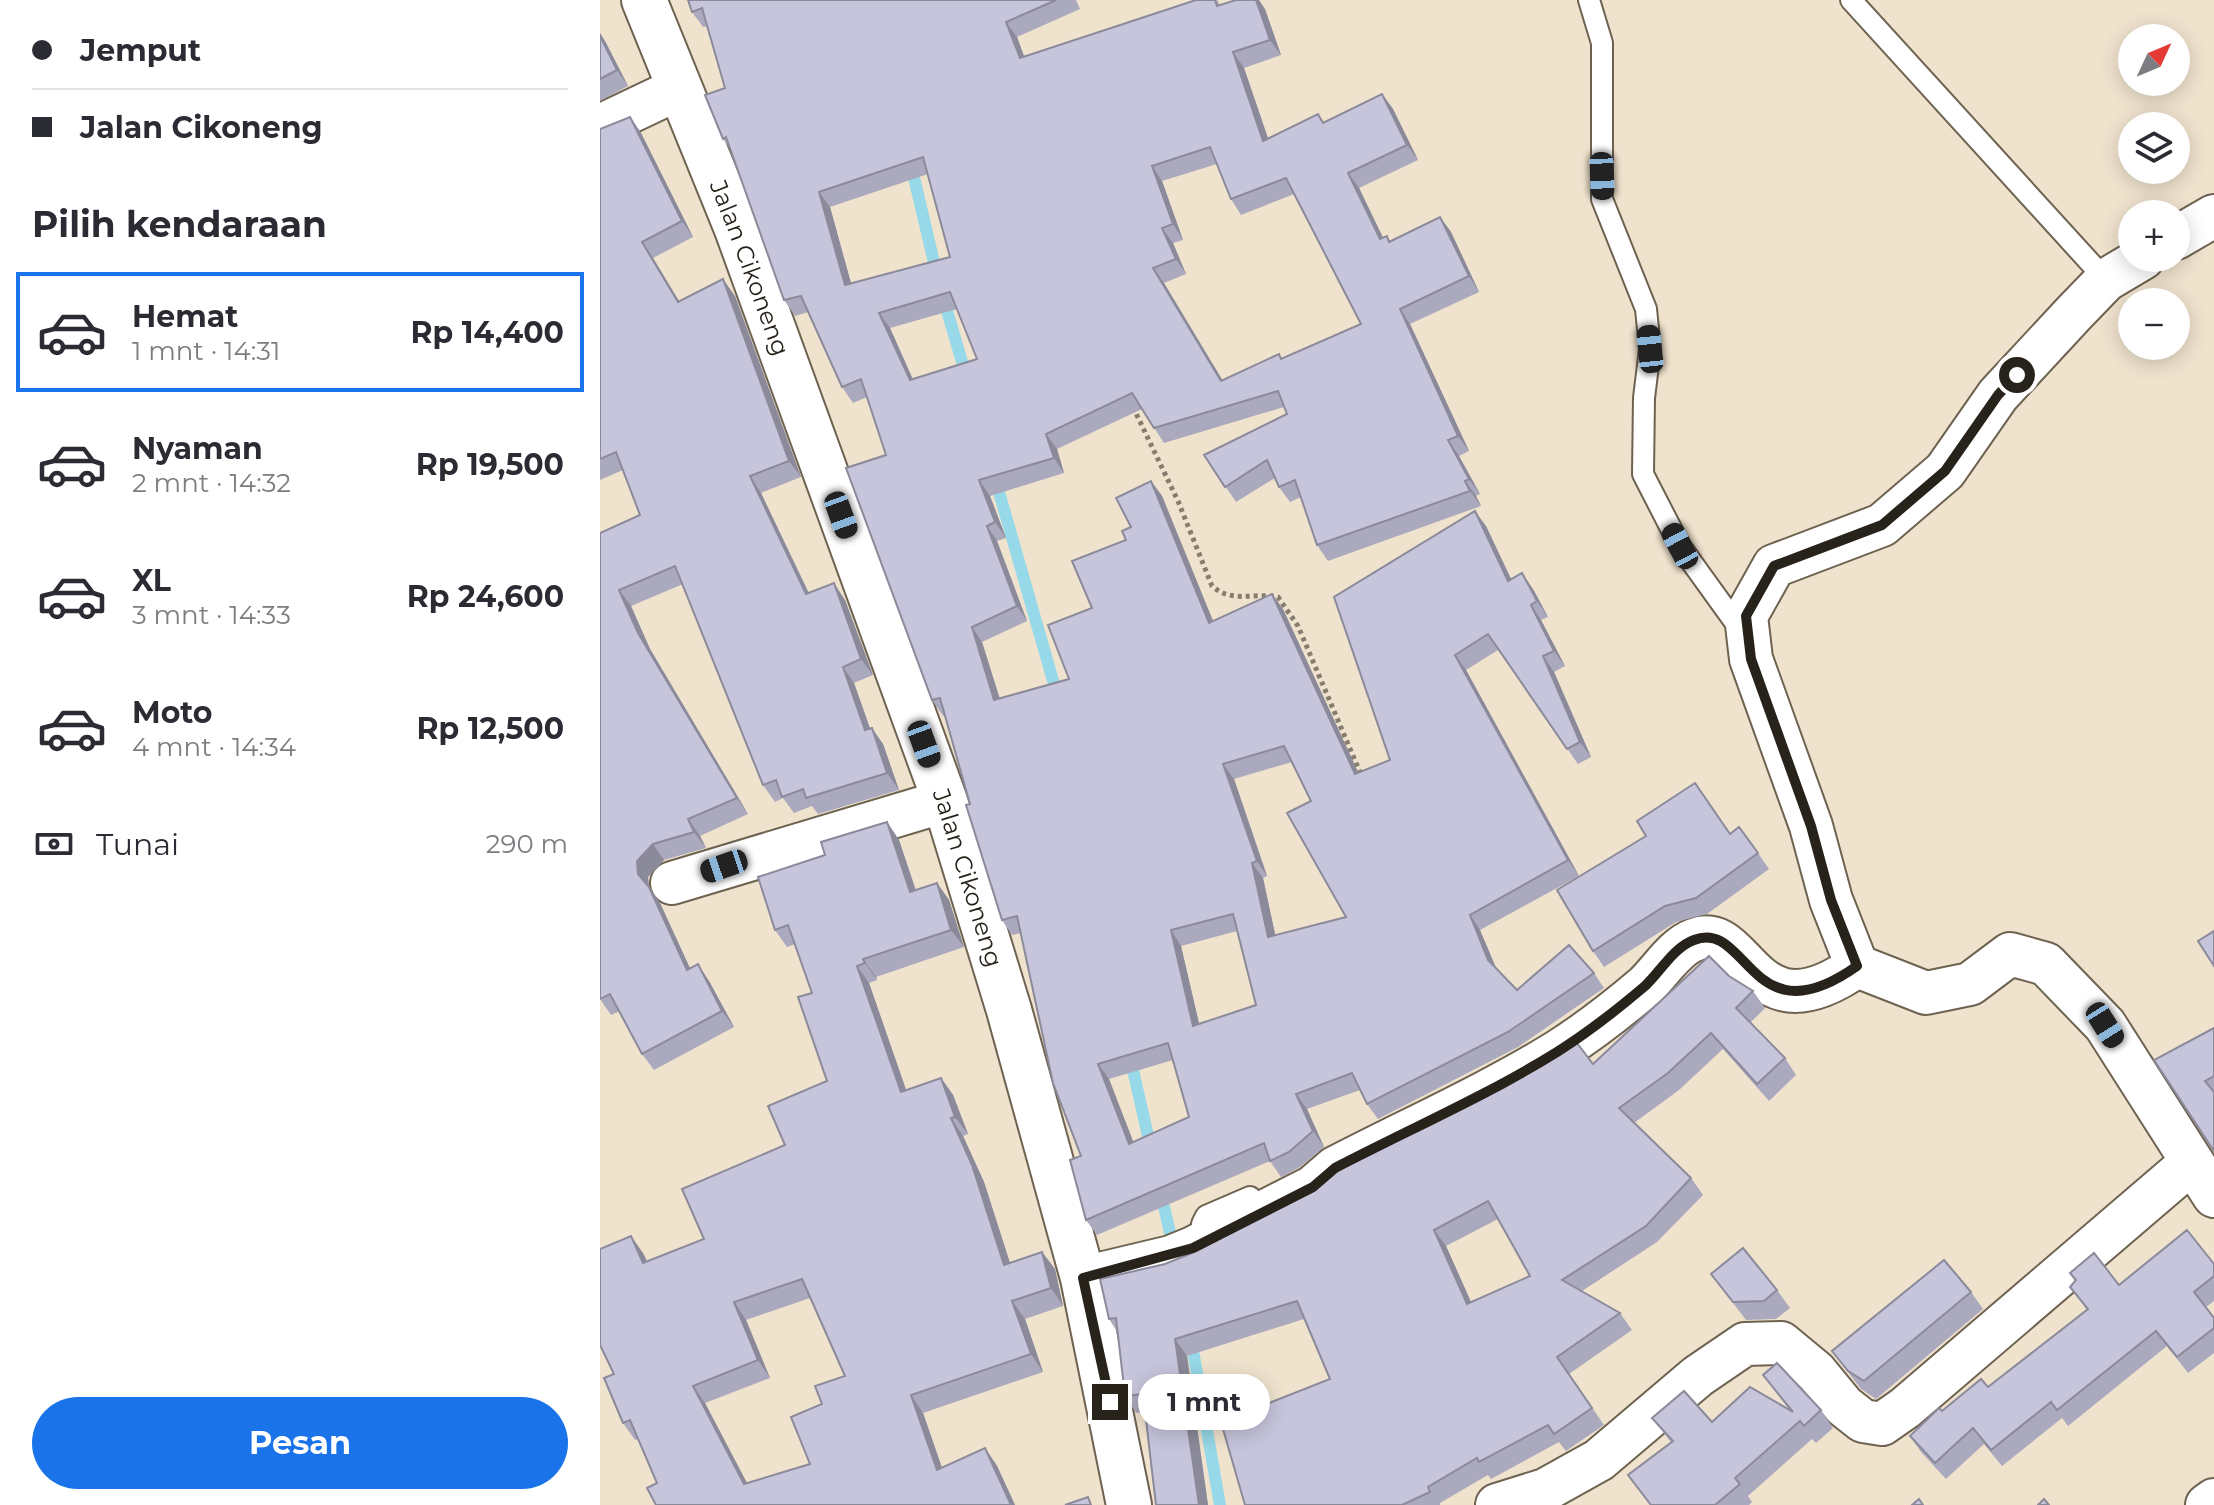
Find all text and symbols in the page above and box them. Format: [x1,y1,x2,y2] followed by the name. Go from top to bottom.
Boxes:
[2118,24,2190,96] north arrow
[2118,24,2190,360] map controls
[80,32,201,69] text: Jemput
[80,109,322,146] text: Jalan Cikoneng
[2118,112,2190,184] button: layers
[1589,152,1615,200] car
[704,175,796,359] street label: Jalan Cikoneng
[2118,200,2190,272] button: +
[32,202,327,246] text: Pilih kendaraan
[2118,288,2190,360] button: −
[36,296,108,368] icon: car
[132,298,238,335] text: Hemat
[410,314,564,351] text: Rp 14,400
[1636,324,1664,374] car
[132,335,280,367] text: 1 mnt · 14:31
[1999,357,2035,393] route start
[36,428,108,500] icon: car
[132,430,263,467] text: Nyaman
[416,446,564,483] text: Rp 19,500
[132,467,291,499] text: 2 mnt · 14:32
[822,488,860,542] car
[1658,519,1702,573] car
[36,560,108,632] icon: car
[132,562,171,599] text: XL
[407,578,564,615] text: Rp 24,600
[132,599,291,631] text: 3 mnt · 14:33
[36,692,108,764] icon: car
[132,694,213,731] text: Moto
[417,710,564,747] text: Rp 12,500
[905,717,943,771] car
[132,731,296,763] text: 4 mnt · 14:34
[927,783,1009,970] street label: Jalan Cikoneng
[32,822,76,866] icon: cash
[96,826,179,863] text: Tunai
[486,828,568,860] text: 290 m
[697,847,751,885] car
[2082,998,2128,1052] car
[1138,1374,1270,1430] callout: 1 mnt
[1092,1384,1128,1420] route end
[1167,1386,1241,1418] text: 1 mnt
[32,1397,568,1489] button: Pesan

